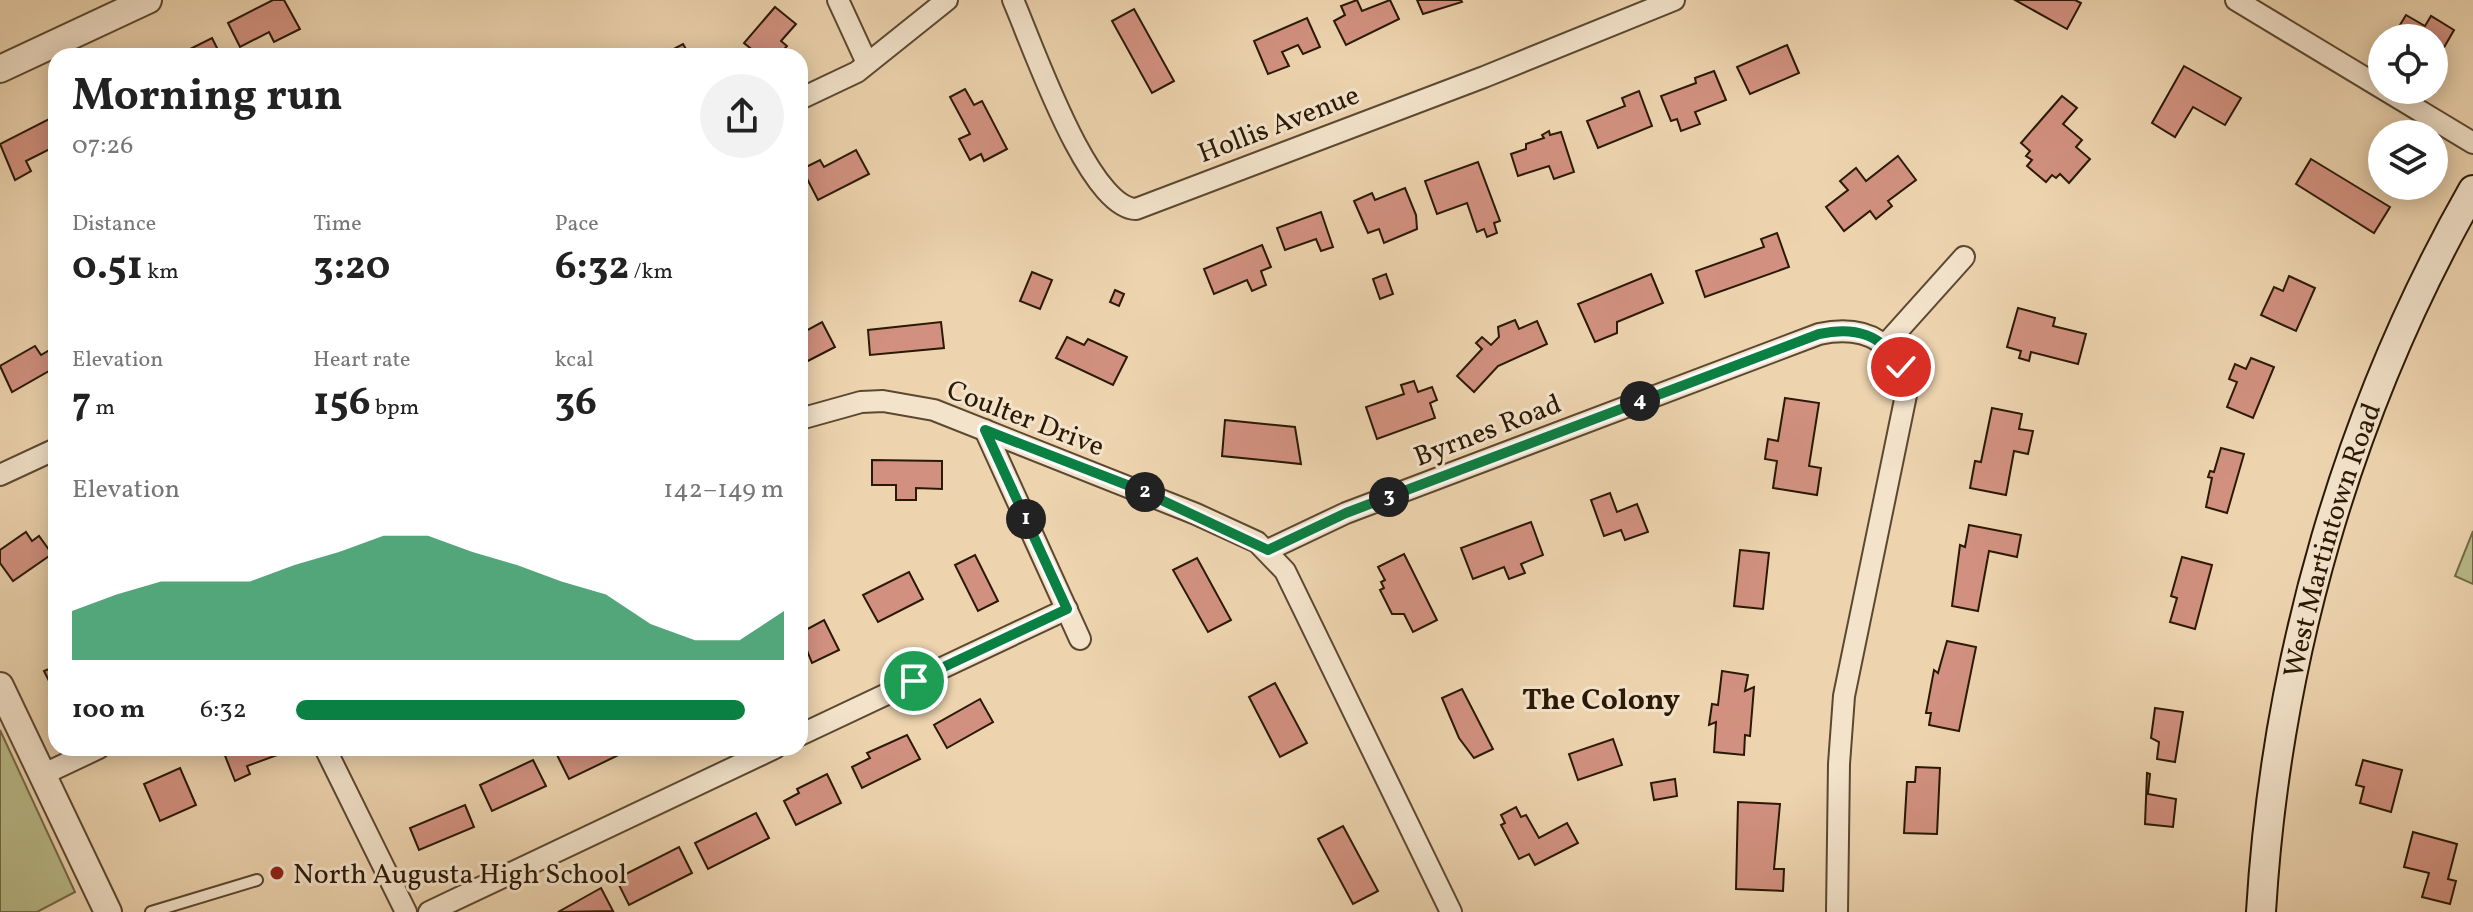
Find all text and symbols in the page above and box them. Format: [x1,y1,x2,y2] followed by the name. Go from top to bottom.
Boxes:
[2368,24,2448,200] map controls
[2368,24,2448,104] button: locate
[72,67,343,128] text: Morning run
[700,74,784,158] button: share
[1193,77,1365,174] street label: Hollis Avenue
[2368,120,2448,200] button: layers
[72,128,134,164] text: 07:26
[72,209,156,240] text: Distance
[313,209,362,240] text: Time
[555,209,599,240] text: Pace
[72,240,143,296] text: 0.51
[313,240,390,296] text: 3:20
[555,240,629,296] text: 6:32
[143,257,179,288] text: km
[629,257,673,288] text: /km
[1867,333,1935,401] pin
[72,345,163,376] text: Elevation
[313,345,410,376] text: Heart rate
[555,345,594,376] text: kcal
[1879,345,1923,389] icon: check
[941,371,1110,467] street label: Coulter Drive
[72,376,91,432] text: 7
[313,376,371,432] text: 156
[555,376,597,432] text: 36
[1620,381,1660,421] pin: 4
[1408,385,1567,477] street label: Byrnes Road
[1633,385,1647,416] text: 4
[91,393,115,424] text: m
[371,393,419,424] text: bpm
[2275,397,2392,681] street label: West Martintown Road
[72,472,180,508] text: Elevation
[663,472,784,508] text: 142–149 m
[1125,472,1165,512] pin: 2
[1139,476,1151,507] text: 2
[1369,477,1409,517] pin: 3
[1383,481,1395,512] text: 3
[1006,499,1046,539] pin: 1
[1022,503,1030,534] text: 1
[880,647,948,715] pin
[892,659,936,703] icon: arrive
[1522,680,1680,722] district label: The Colony
[72,692,145,728] text: 100 m
[200,692,247,728] text: 6:32
[293,856,627,895] place label: North Augusta High School
[268,864,286,882] marker: North Augusta High School

